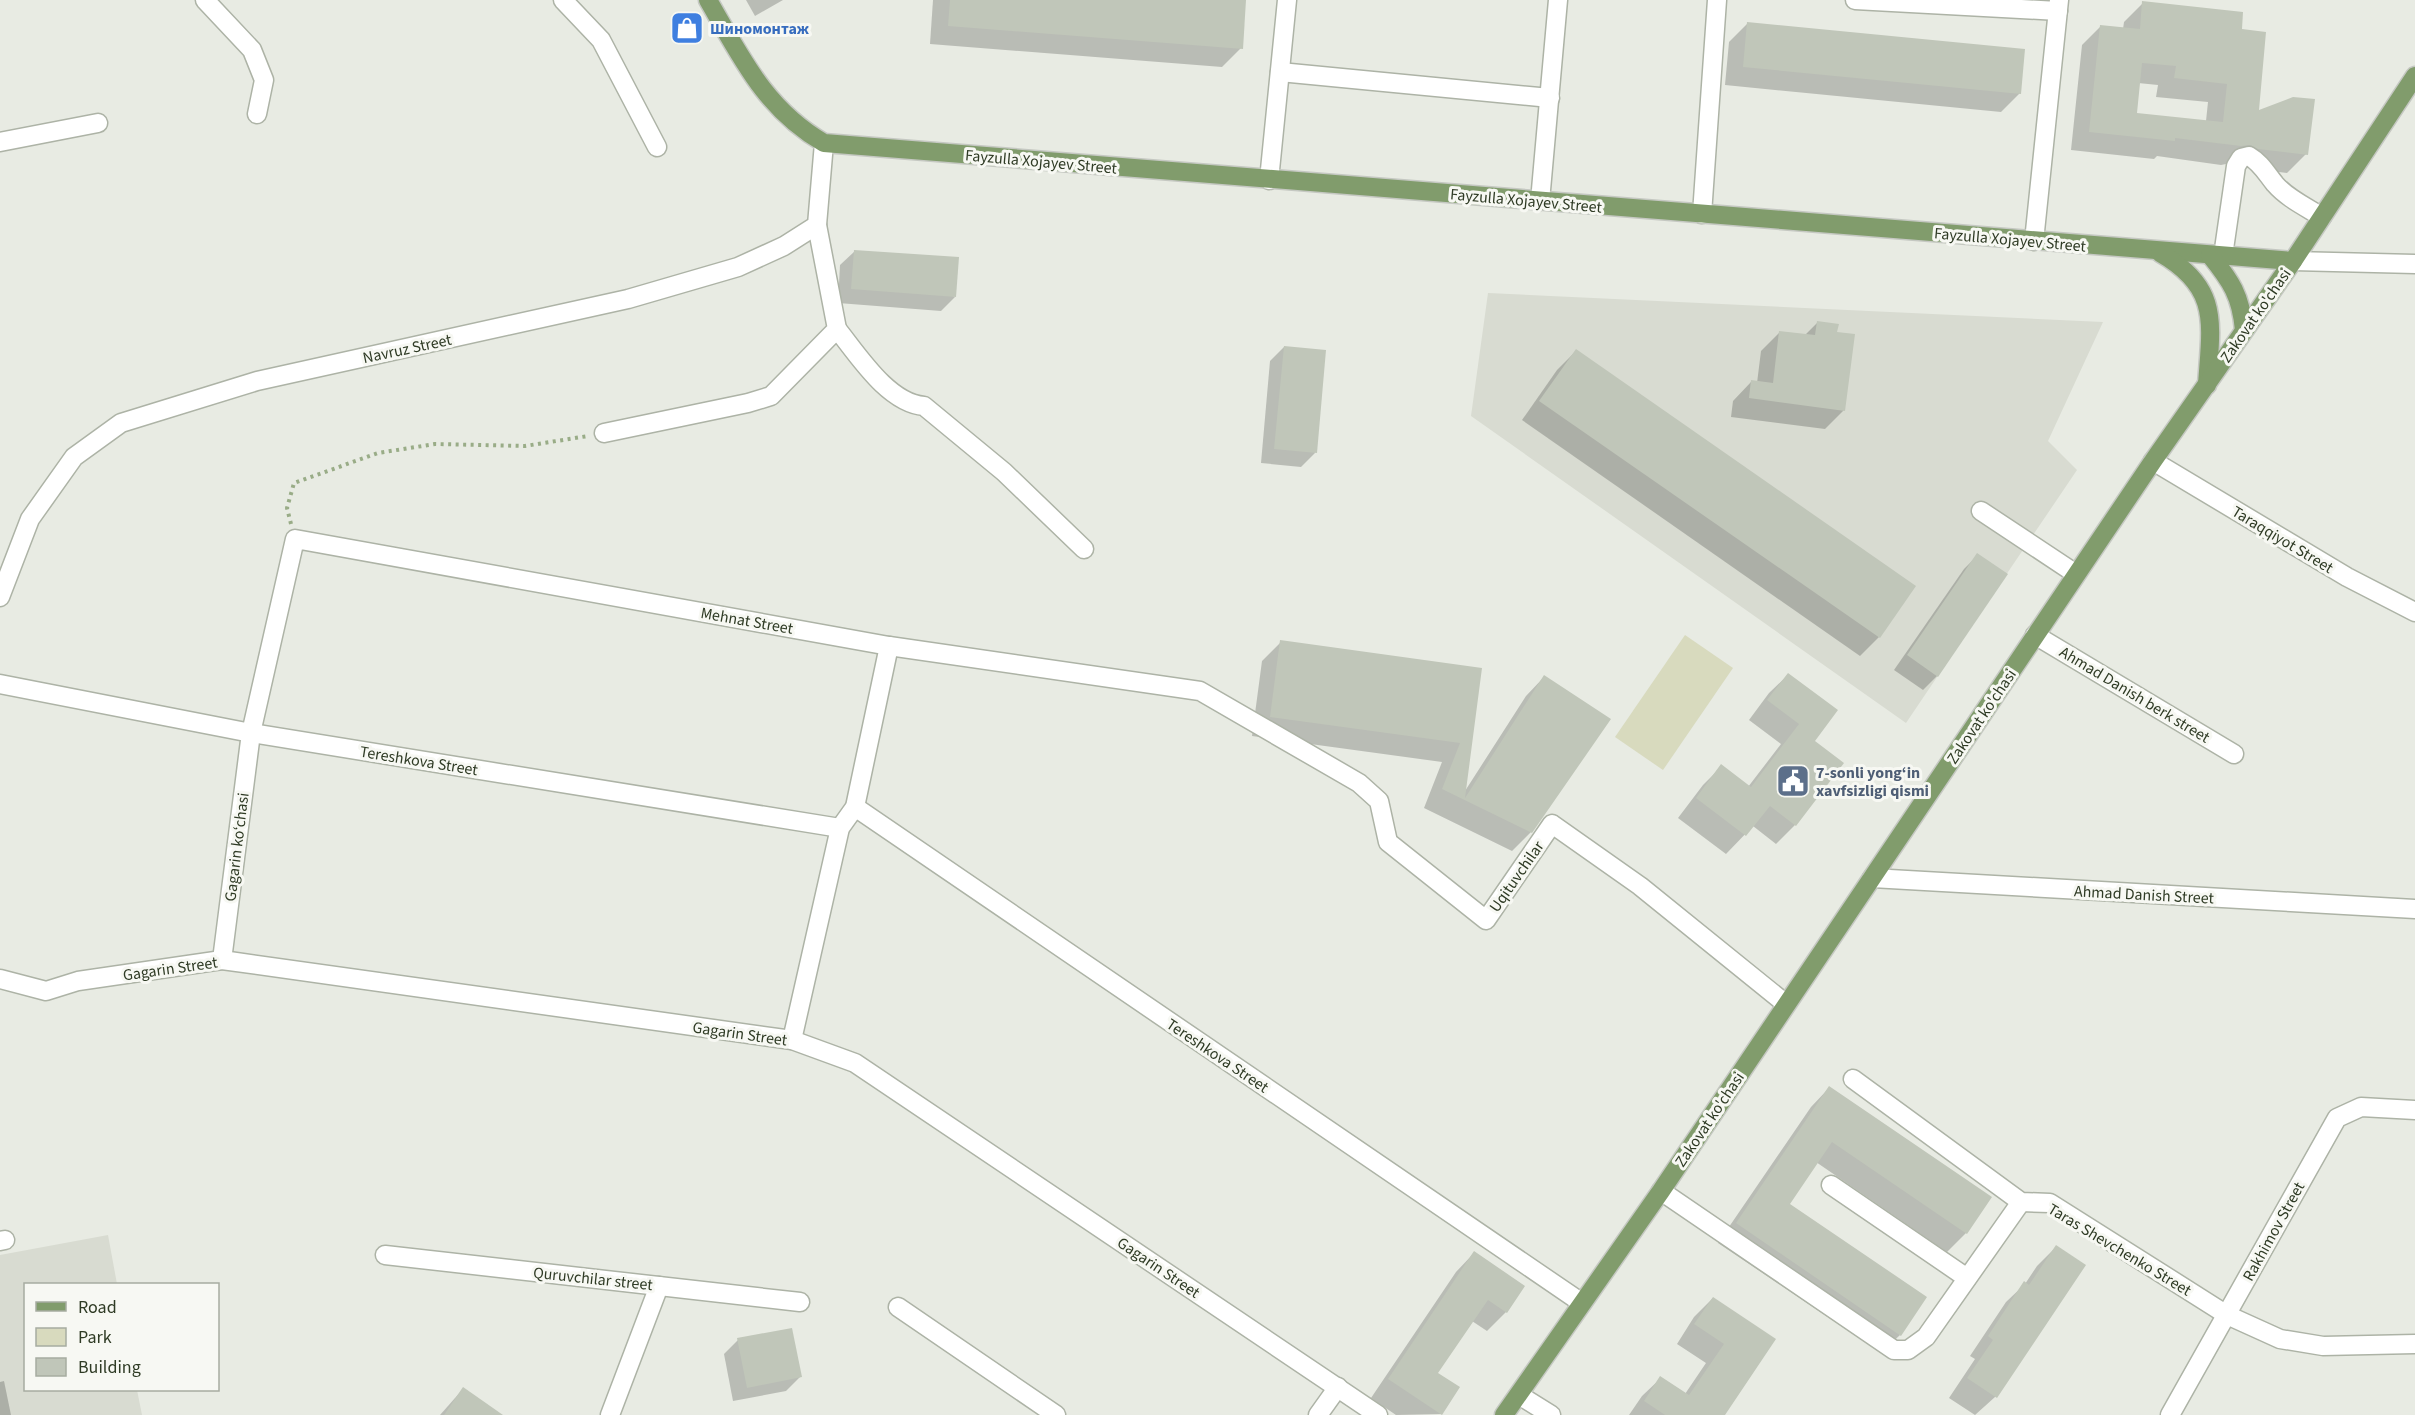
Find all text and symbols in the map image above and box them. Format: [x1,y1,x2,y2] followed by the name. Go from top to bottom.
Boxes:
[669,10,705,46] shop icon: Шиномонтаж
[710,18,810,40] place label: Шиномонтаж
[964,144,1118,180] street label: Fayzulla Xojayev Street
[1449,183,1603,219] street label: Fayzulla Xojayev Street
[1933,222,2087,258] street label: Fayzulla Xojayev Street
[2215,264,2296,367] street label: Zakovat ko'chasi
[361,329,454,369] street label: Navruz Street
[2228,501,2338,579] street label: Taraqqiyot Street
[699,602,795,640] street label: Mehnat Street
[2055,641,2214,749] street label: Ahmad Danish berk street
[1942,665,2022,768] street label: Zakovat ko'chasi
[358,741,480,781] street label: Tereshkova Street
[1816,762,1929,802] place label: 7-sonli yong‘in xavfsizligi qismi
[1775,763,1811,799] public building icon: 7-sonli yong‘in xavfsizligi qismi
[219,791,255,903] street label: Gagarin ko‘chasi
[1484,836,1550,917] street label: Uqituvchilar
[2073,880,2215,910] street label: Ahmad Danish Street
[121,951,219,987] street label: Gagarin Street
[1162,1013,1273,1099] street label: Tereshkova Street
[691,1016,789,1052] street label: Gagarin Street
[1670,1068,1750,1171] street label: Zakovat ko'chasi
[2238,1177,2311,1285] street label: Rakhimov Street
[2044,1198,2196,1302] street label: Taras Shevchenko Street
[1113,1232,1205,1304] street label: Gagarin Street
[532,1262,654,1296] street label: Quruvchilar street
[24,1283,219,1391] legend
[78,1295,117,1320] text: Road
[78,1325,112,1350] text: Park
[78,1355,141,1380] text: Building

